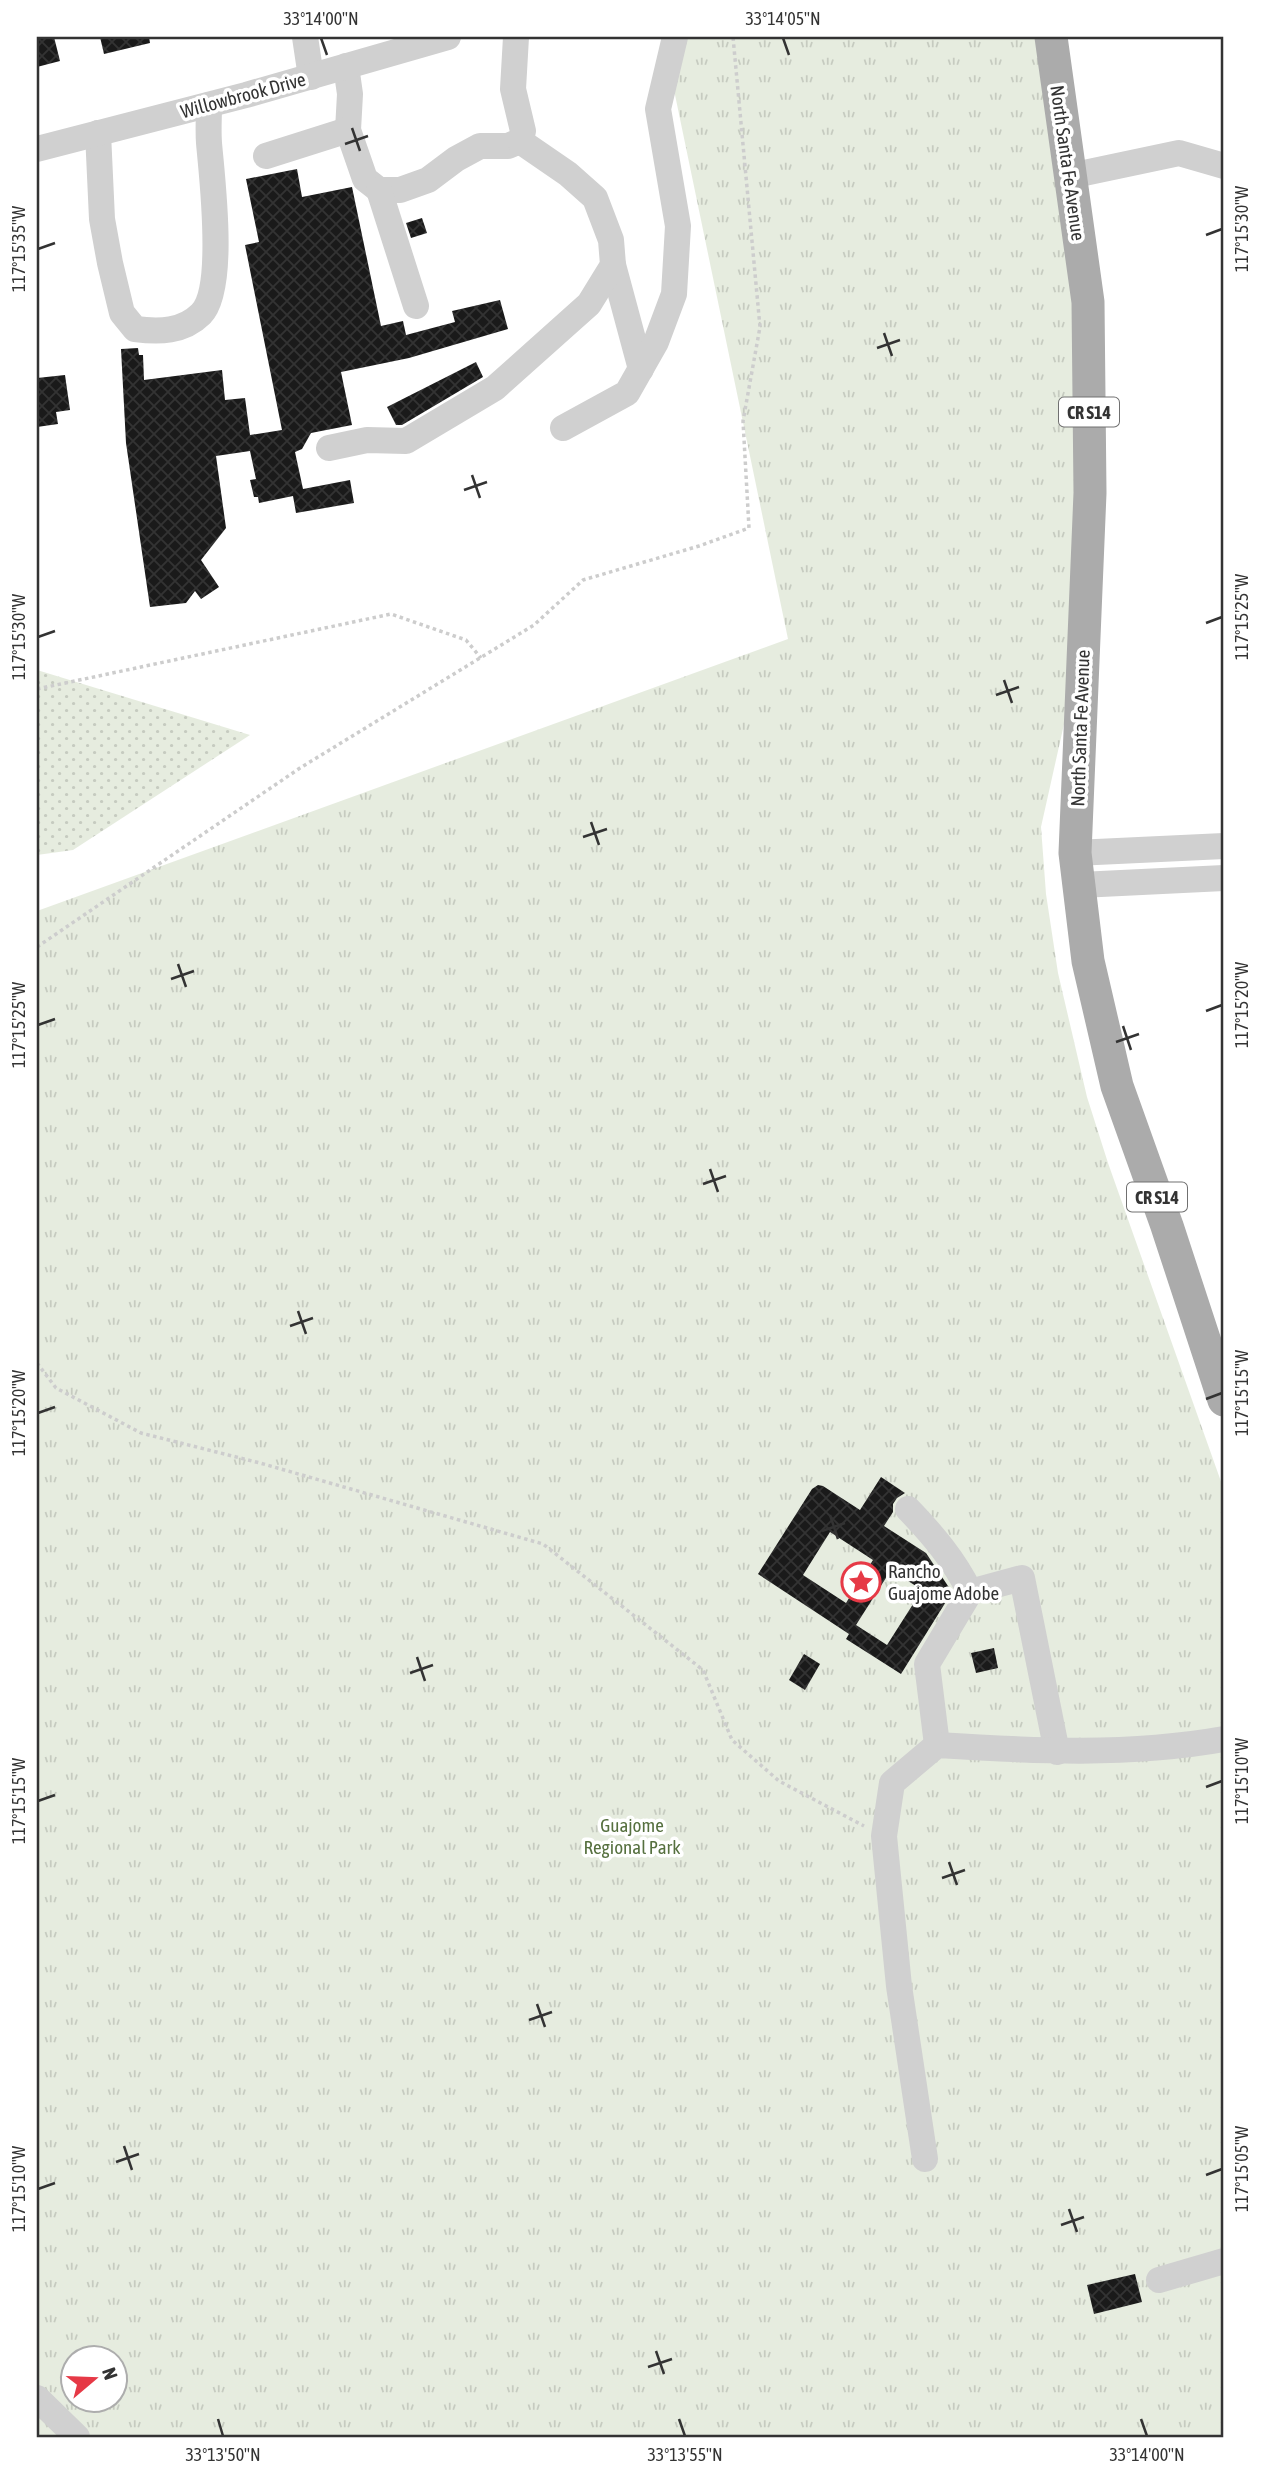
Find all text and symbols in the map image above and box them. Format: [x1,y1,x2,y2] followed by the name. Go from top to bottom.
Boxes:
[283,8,359,29] text: 33°14'00"N
[745,8,821,29] text: 33°14'05"N
[178,68,308,122] street label: Willowbrook Drive
[1046,84,1090,242] street label: North Santa Fe Avenue
[1231,186,1252,272] text: 117°15'30"W
[8,206,29,292] text: 117°15'35"W
[1059,398,1119,426] road number: CR S14
[1231,574,1252,660] text: 117°15'25"W
[8,594,29,680] text: 117°15'30"W
[1066,649,1094,807] street label: North Santa Fe Avenue
[1231,962,1252,1048] text: 117°15'20"W
[8,982,29,1068] text: 117°15'25"W
[1127,1182,1187,1212] road number: CR S14
[1231,1350,1252,1436] text: 117°15'15"W
[8,1370,29,1456] text: 117°15'20"W
[888,1560,999,1604] place label: Rancho Guajome Adobe
[840,1561,882,1603] place icon: Rancho Guajome Adobe
[1231,1738,1252,1824] text: 117°15'10"W
[8,1758,29,1844] text: 117°15'15"W
[583,1814,681,1858] park label: Guajome Regional Park
[1231,2126,1252,2212] text: 117°15'05"W
[8,2146,29,2232] text: 117°15'10"W
[60,2344,130,2414] north arrow
[98,2365,122,2382] text: N
[185,2444,261,2465] text: 33°13'50"N
[647,2444,723,2465] text: 33°13'55"N
[1109,2444,1185,2465] text: 33°14'00"N

